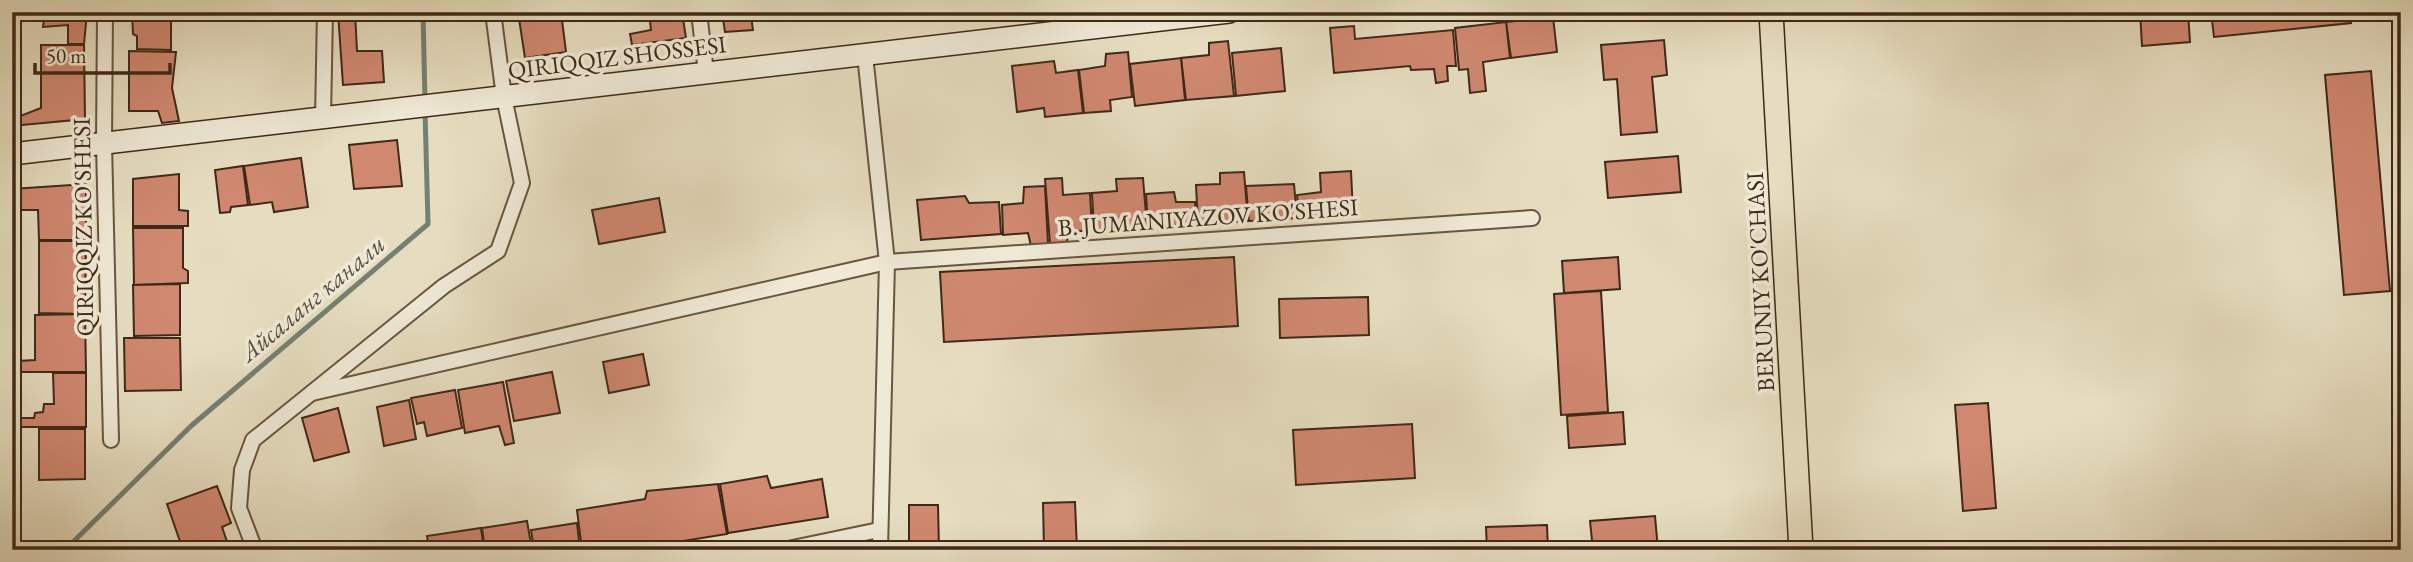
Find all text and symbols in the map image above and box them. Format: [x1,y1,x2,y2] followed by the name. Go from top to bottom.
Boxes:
[506,28,728,86] street label: QIRIQQIZ SHOSSESI
[35,32,170,76] scale bar
[46,42,87,69] text: 50 m
[66,117,100,337] street label: QIRIQQIZ KO'SHESI
[1739,171,1781,393] street label: BERUNIY KO'CHASI
[1057,191,1359,243] street label: B. JUMANIYAZOV KO'SHESI
[231,227,392,370] water label: Айсаланг канали

